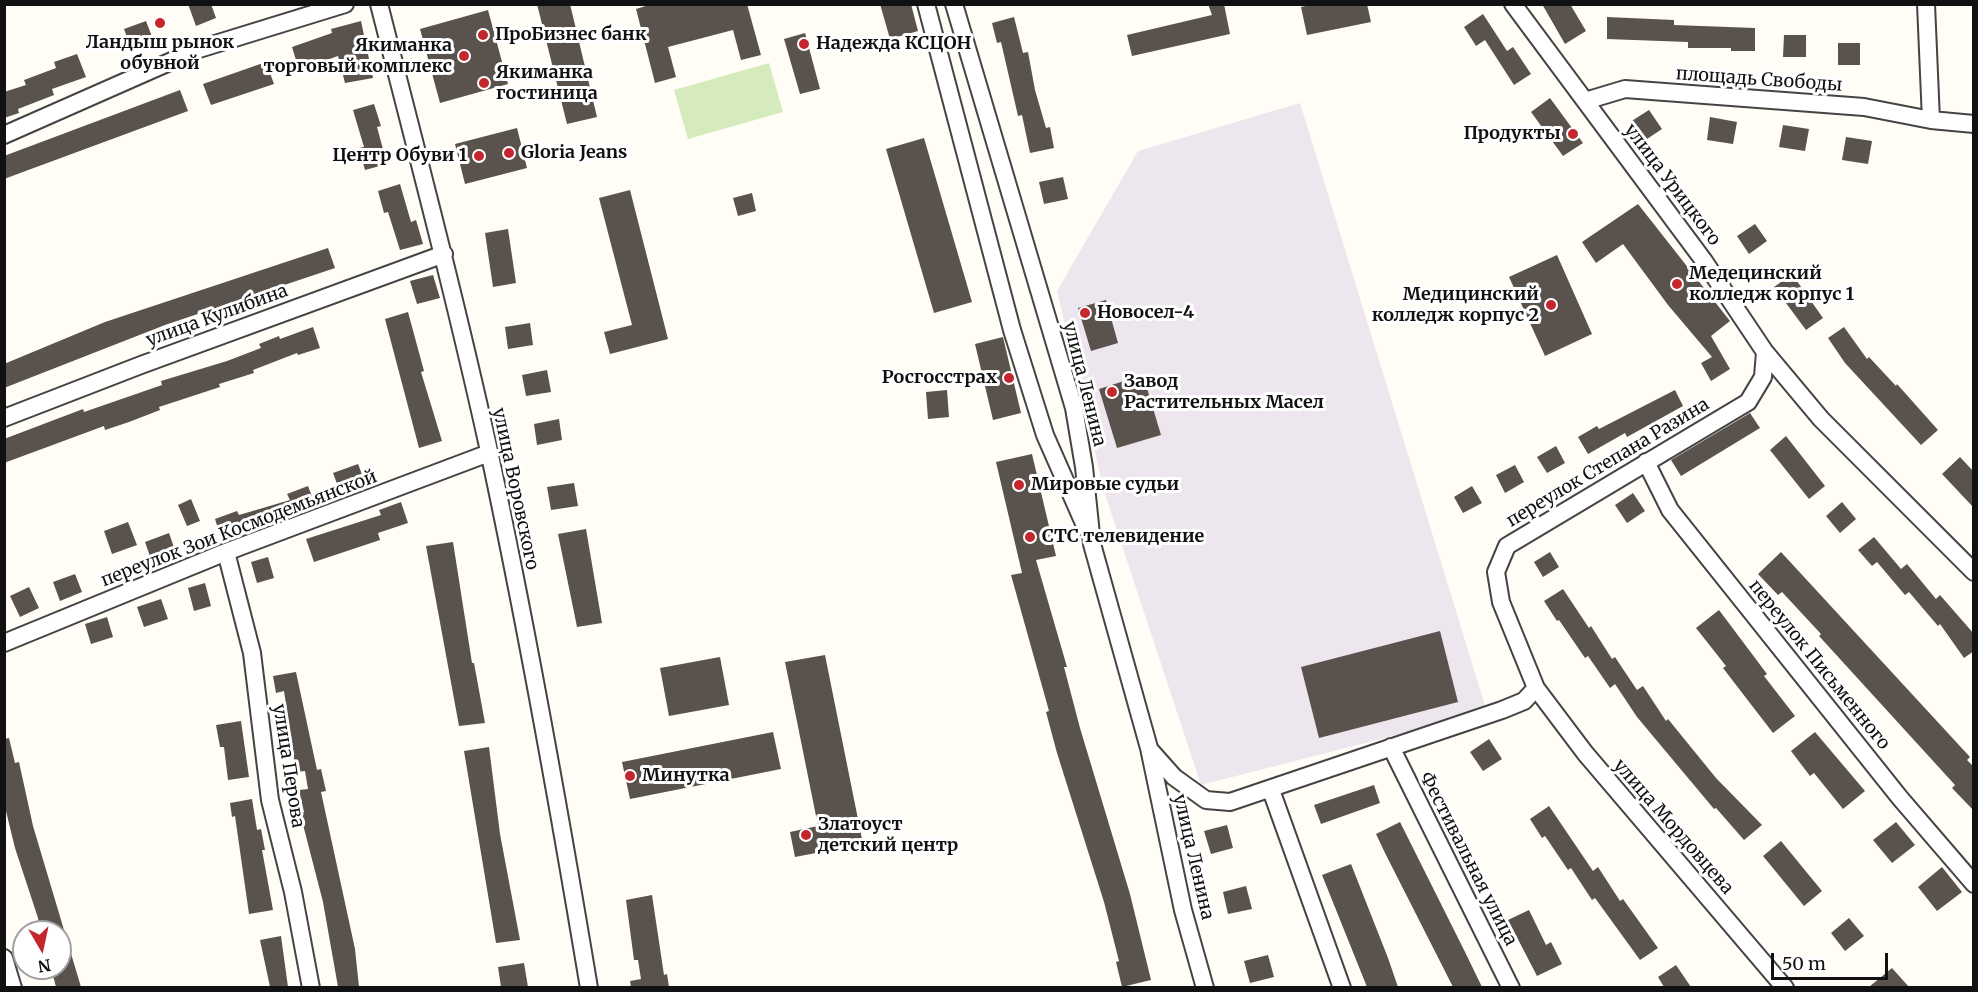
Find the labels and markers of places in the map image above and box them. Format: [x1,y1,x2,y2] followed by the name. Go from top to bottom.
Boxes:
[153,16,167,30] marker: Ландыш рынок обувной
[495,24,647,46] place label: ПроБизнес банк
[476,28,490,42] marker: ПроБизнес банк
[86,32,234,74] place label: Ландыш рынок обувной
[816,33,971,55] place label: Надежда КСЦОН
[264,35,452,78] place label: Якиманка торговый комплекс
[797,37,811,51] marker: Надежда КСЦОН
[457,49,471,63] marker: Якиманка торговый комплекс
[496,62,598,104] place label: Якиманка гостиница
[477,76,491,90] marker: Якиманка гостиница
[1463,123,1561,145] place label: Продукты
[1566,127,1580,141] marker: Продукты
[521,142,627,164] place label: Gloria Jeans
[332,145,467,167] place label: Центр Обуви 1
[502,146,516,160] marker: Gloria Jeans
[472,149,486,163] marker: Центр Обуви 1
[1689,263,1854,306] place label: Медецинский колледж корпус 1
[1670,277,1684,291] marker: Медецинский колледж корпус 1
[1372,284,1539,326] place label: Медицинский колледж корпус 2
[1544,298,1558,312] marker: Медицинский колледж корпус 2
[1097,302,1194,324] place label: Новосел-4
[1078,306,1092,320] marker: Новосел-4
[882,367,997,389] place label: Росгосстрах
[1002,371,1016,385] marker: Росгосстрах
[1124,371,1324,413] place label: Завод Растительных Масел
[1105,385,1119,399] marker: Завод Растительных Масел
[1031,474,1179,496] place label: Мировые судьи
[1012,478,1026,492] marker: Мировые судьи
[1042,526,1204,548] place label: СТС телевидение
[1023,530,1037,544] marker: СТС телевидение
[642,765,730,787] place label: Минутка
[623,769,637,783] marker: Минутка
[818,814,958,856] place label: Златоуст детский центр
[799,828,813,842] marker: Златоуст детский центр

